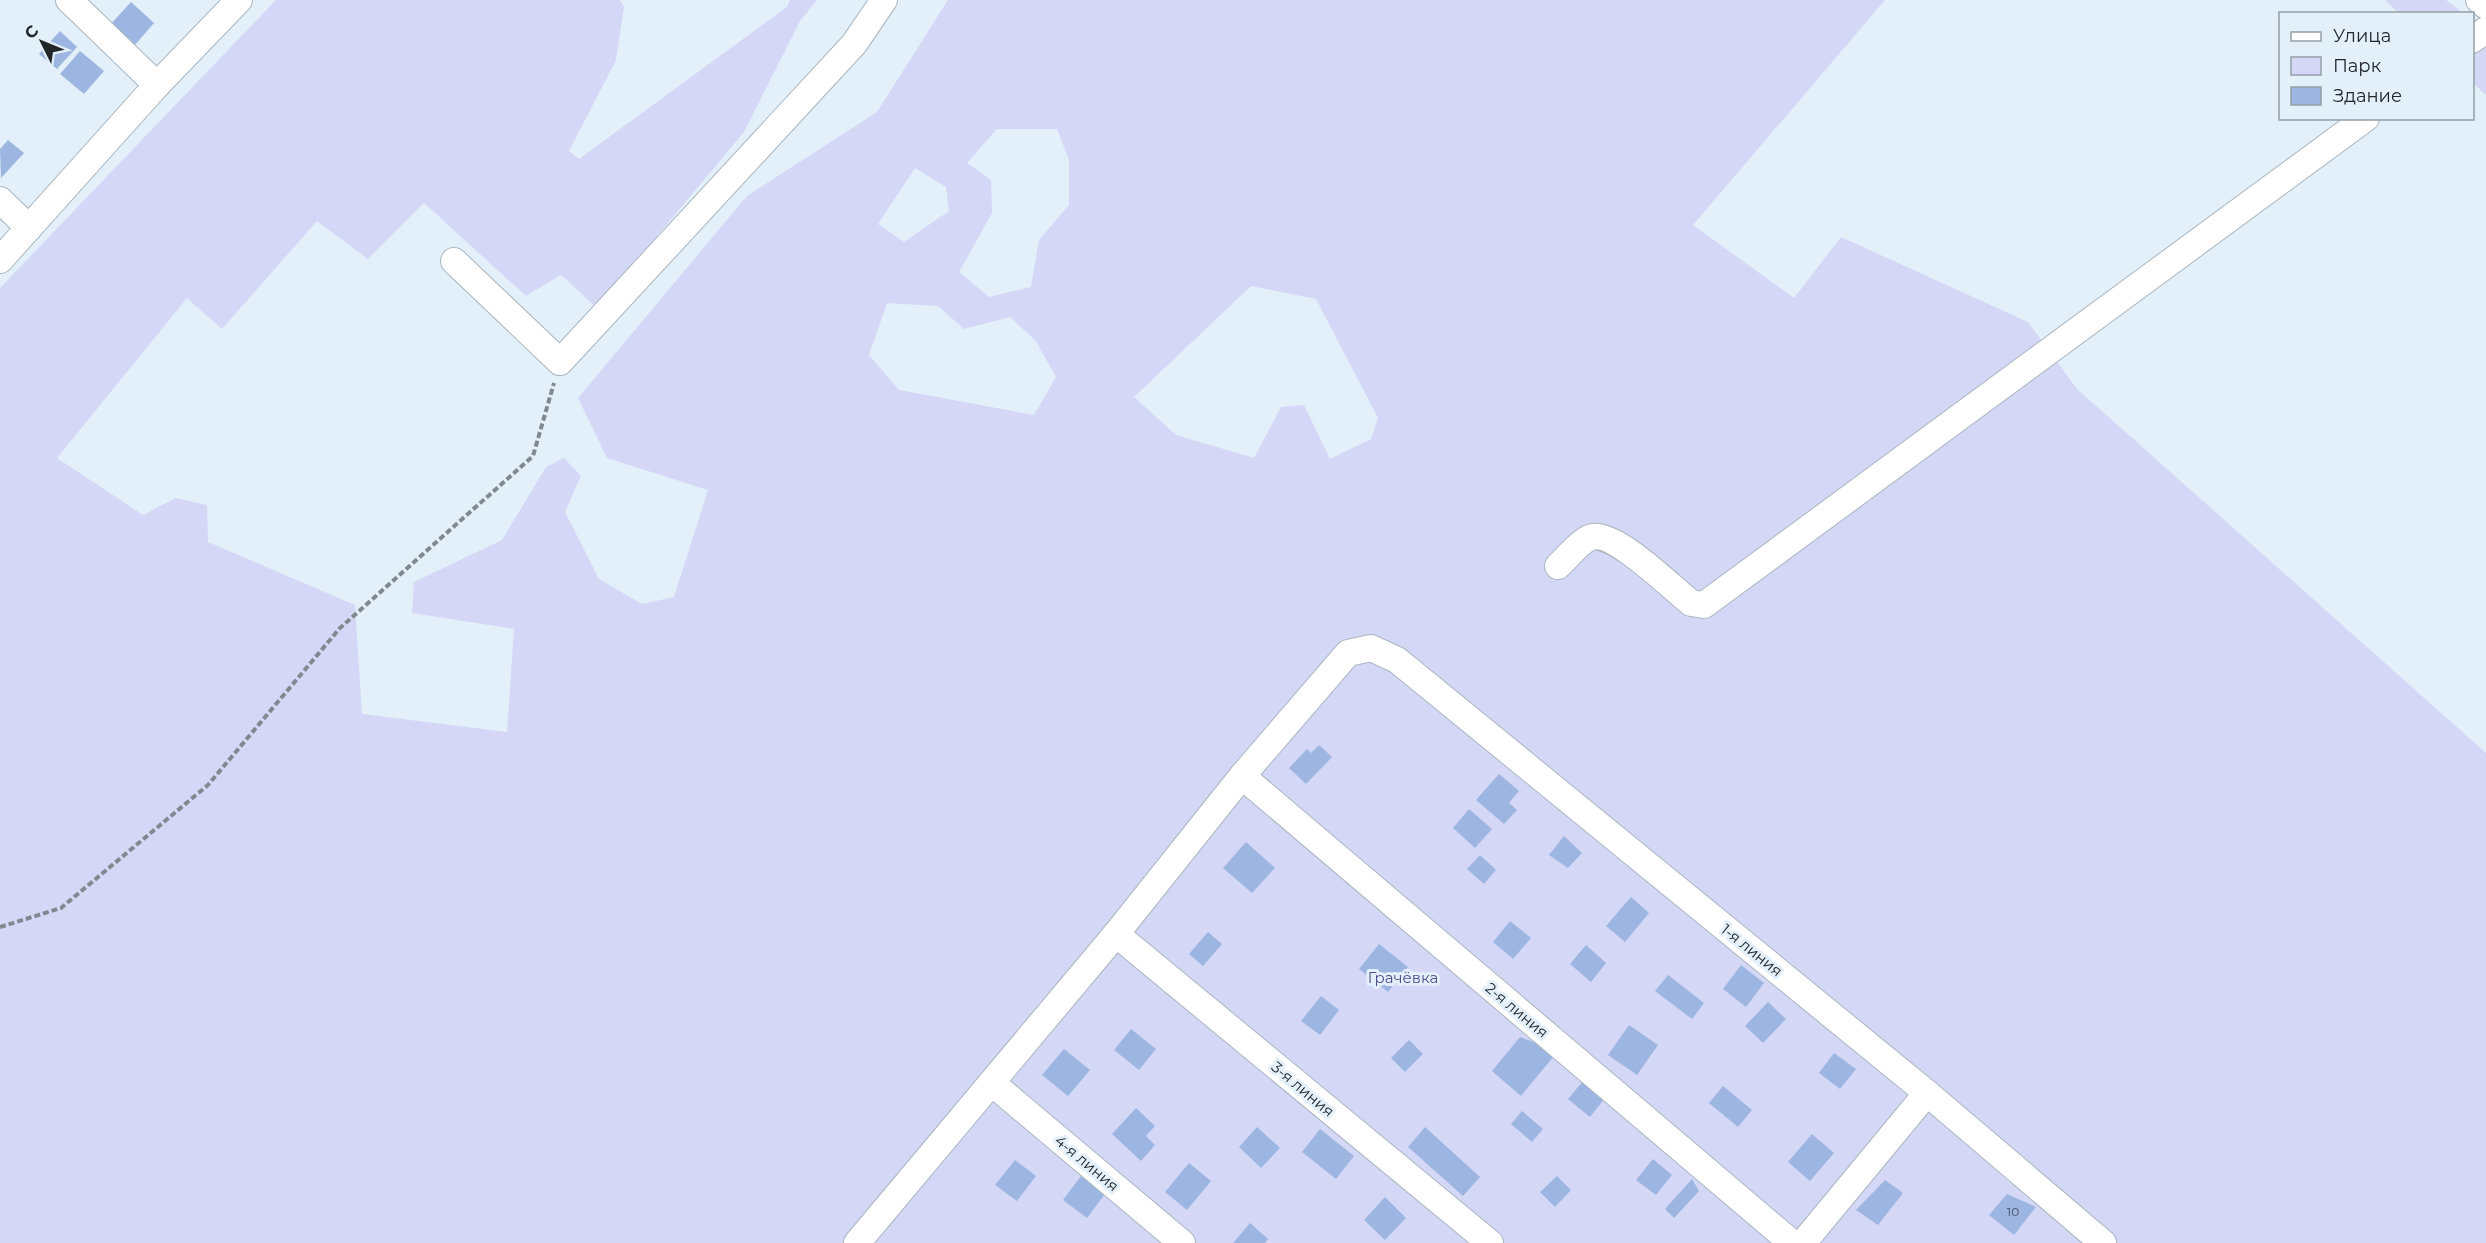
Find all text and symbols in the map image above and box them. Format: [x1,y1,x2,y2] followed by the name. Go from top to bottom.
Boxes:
[12,12,72,72] north arrow
[2279,12,2474,120] legend
[20,21,43,43] text: С
[2333,25,2391,47] text: Улица
[2333,55,2382,77] text: Парк
[2333,85,2402,107] text: Здание
[1718,920,1786,980] street label: 1-я линия
[1368,968,1438,987] park label: Грачёвка
[1482,978,1552,1042] street label: 2-я линия
[1268,1057,1338,1121] street label: 3-я линия
[1051,1131,1123,1195] street label: 4-я линия
[2007,1204,2019,1219] house number: 10

